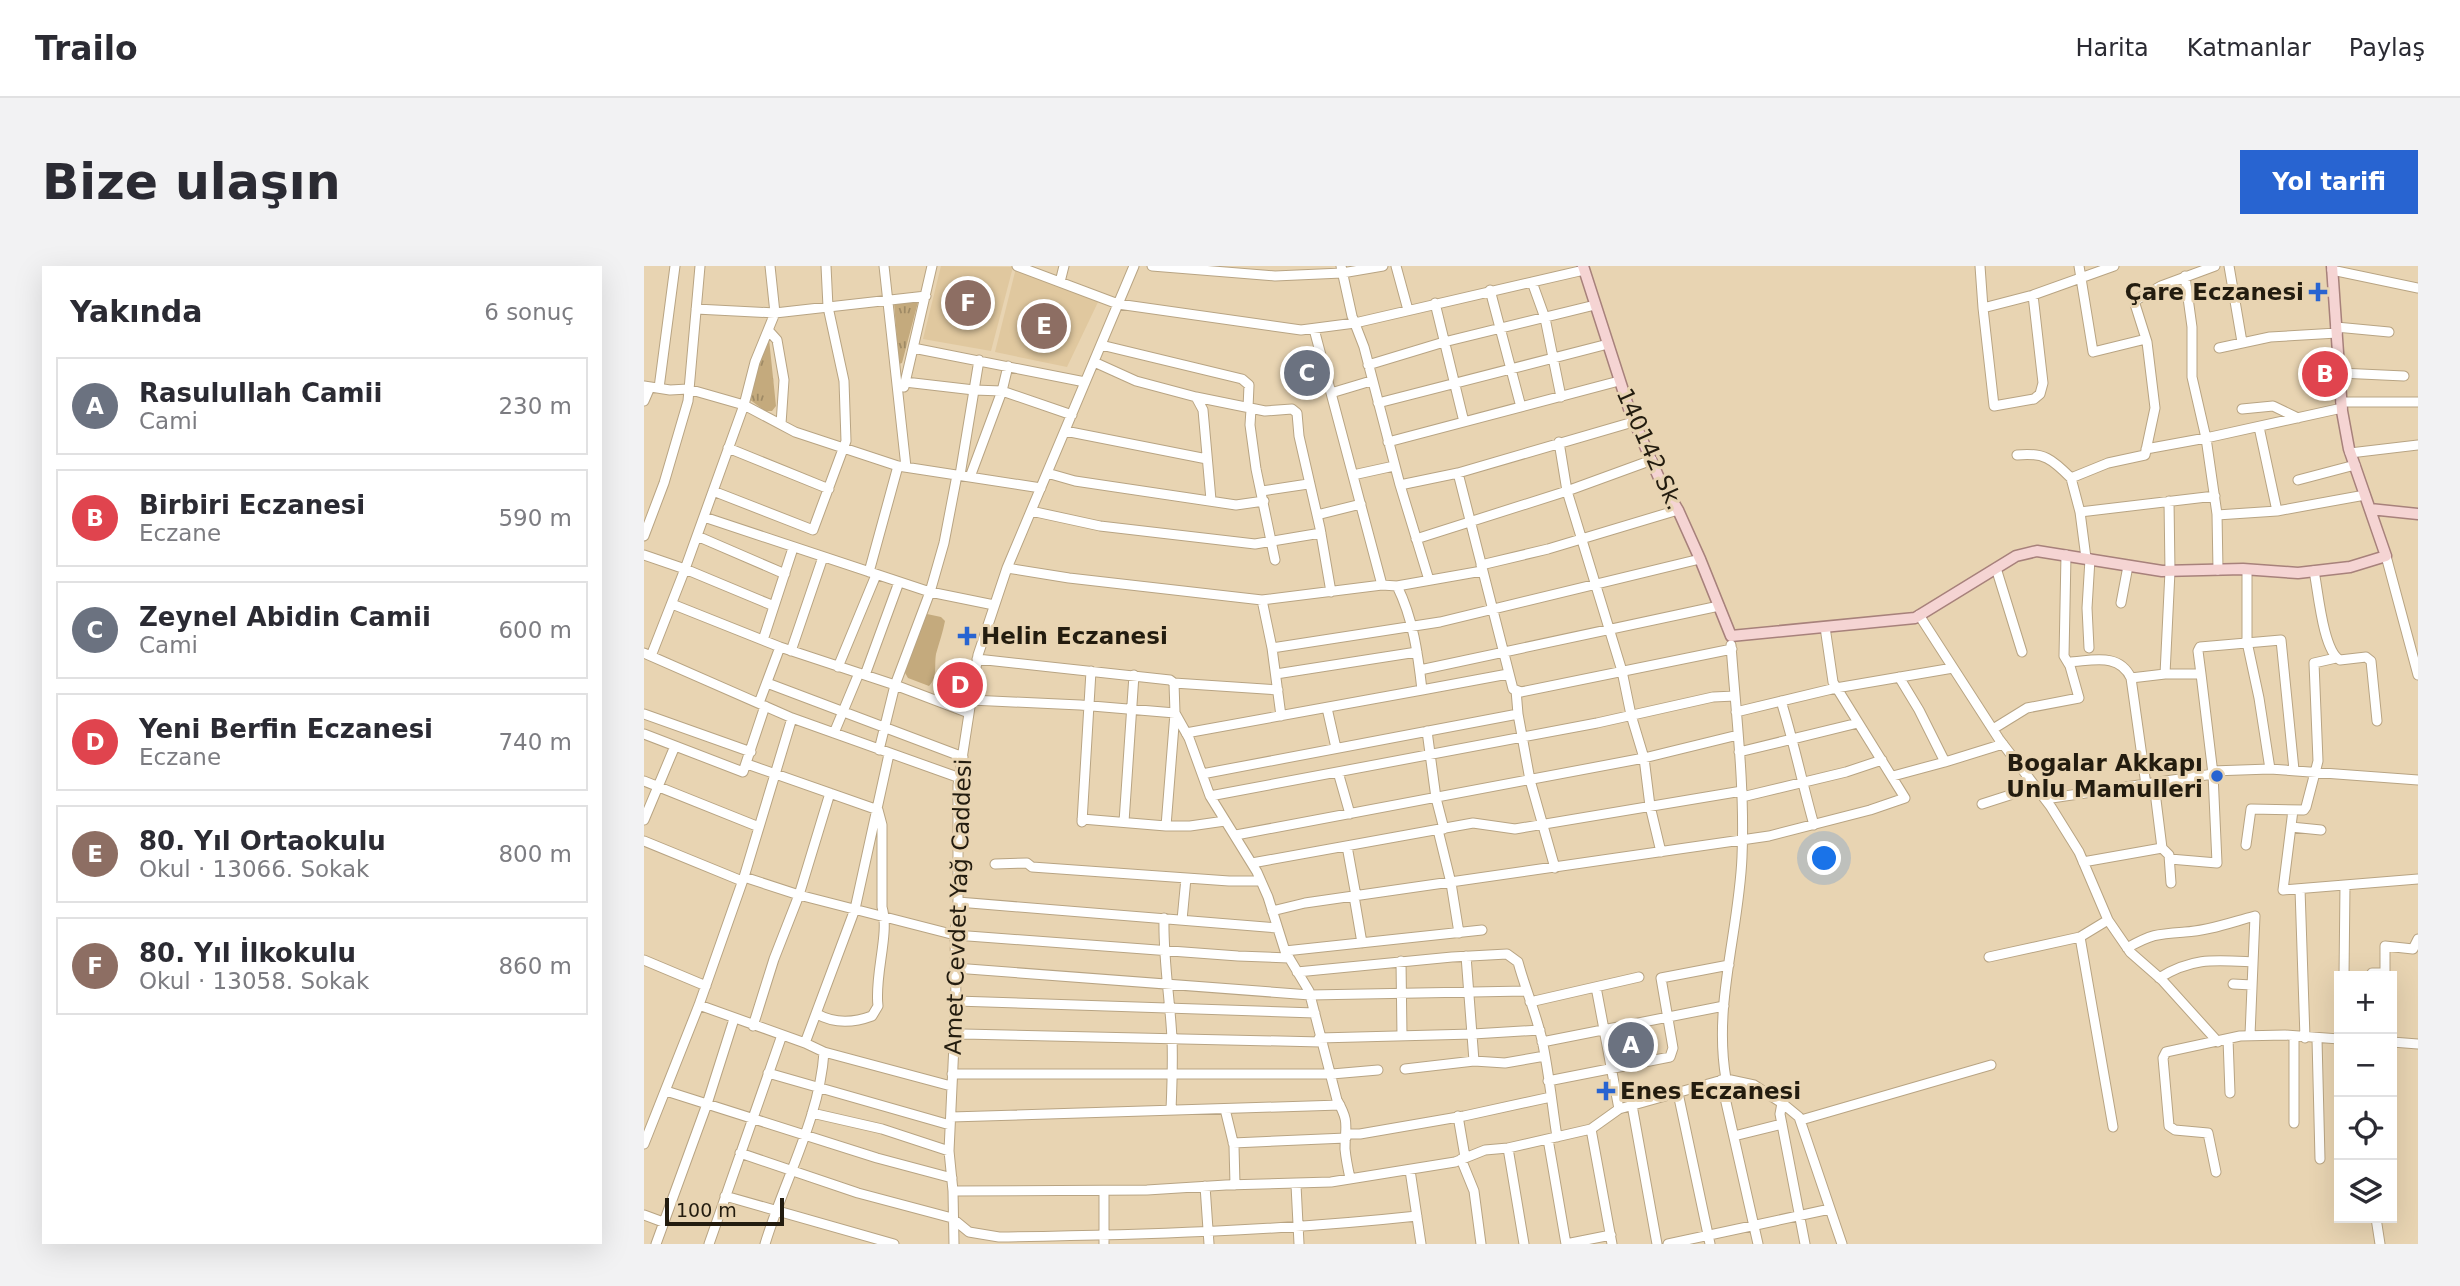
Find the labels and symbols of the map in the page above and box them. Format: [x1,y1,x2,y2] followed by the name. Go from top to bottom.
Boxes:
[945,277,991,329] pin: F
[2125,279,2304,305] place label: Çare Eczanesi
[2310,284,2326,300] marker: Çare Eczanesi
[1021,300,1067,352] pin: E
[1284,347,1330,399] pin: C
[2302,348,2348,400] pin: B
[1612,384,1688,514] street label: 140142 Sk.
[981,623,1168,649] place label: Helin Eczanesi
[959,628,975,644] marker: Helin Eczanesi
[937,659,983,711] pin: D
[2006,750,2203,802] place label: Bogalar Akkapı Unlu Mamulleri
[940,758,976,1056] street label: Amet Cevdet Yağ Caddesi
[2209,768,2225,784] marker: Bogalar Akkapı Unlu Mamulleri
[1807,841,1841,875] your location
[1608,1019,1654,1071] pin: A
[1620,1078,1801,1104] place label: Enes Eczanesi
[1598,1083,1614,1099] marker: Enes Eczanesi
[665,1195,784,1227] scale bar

